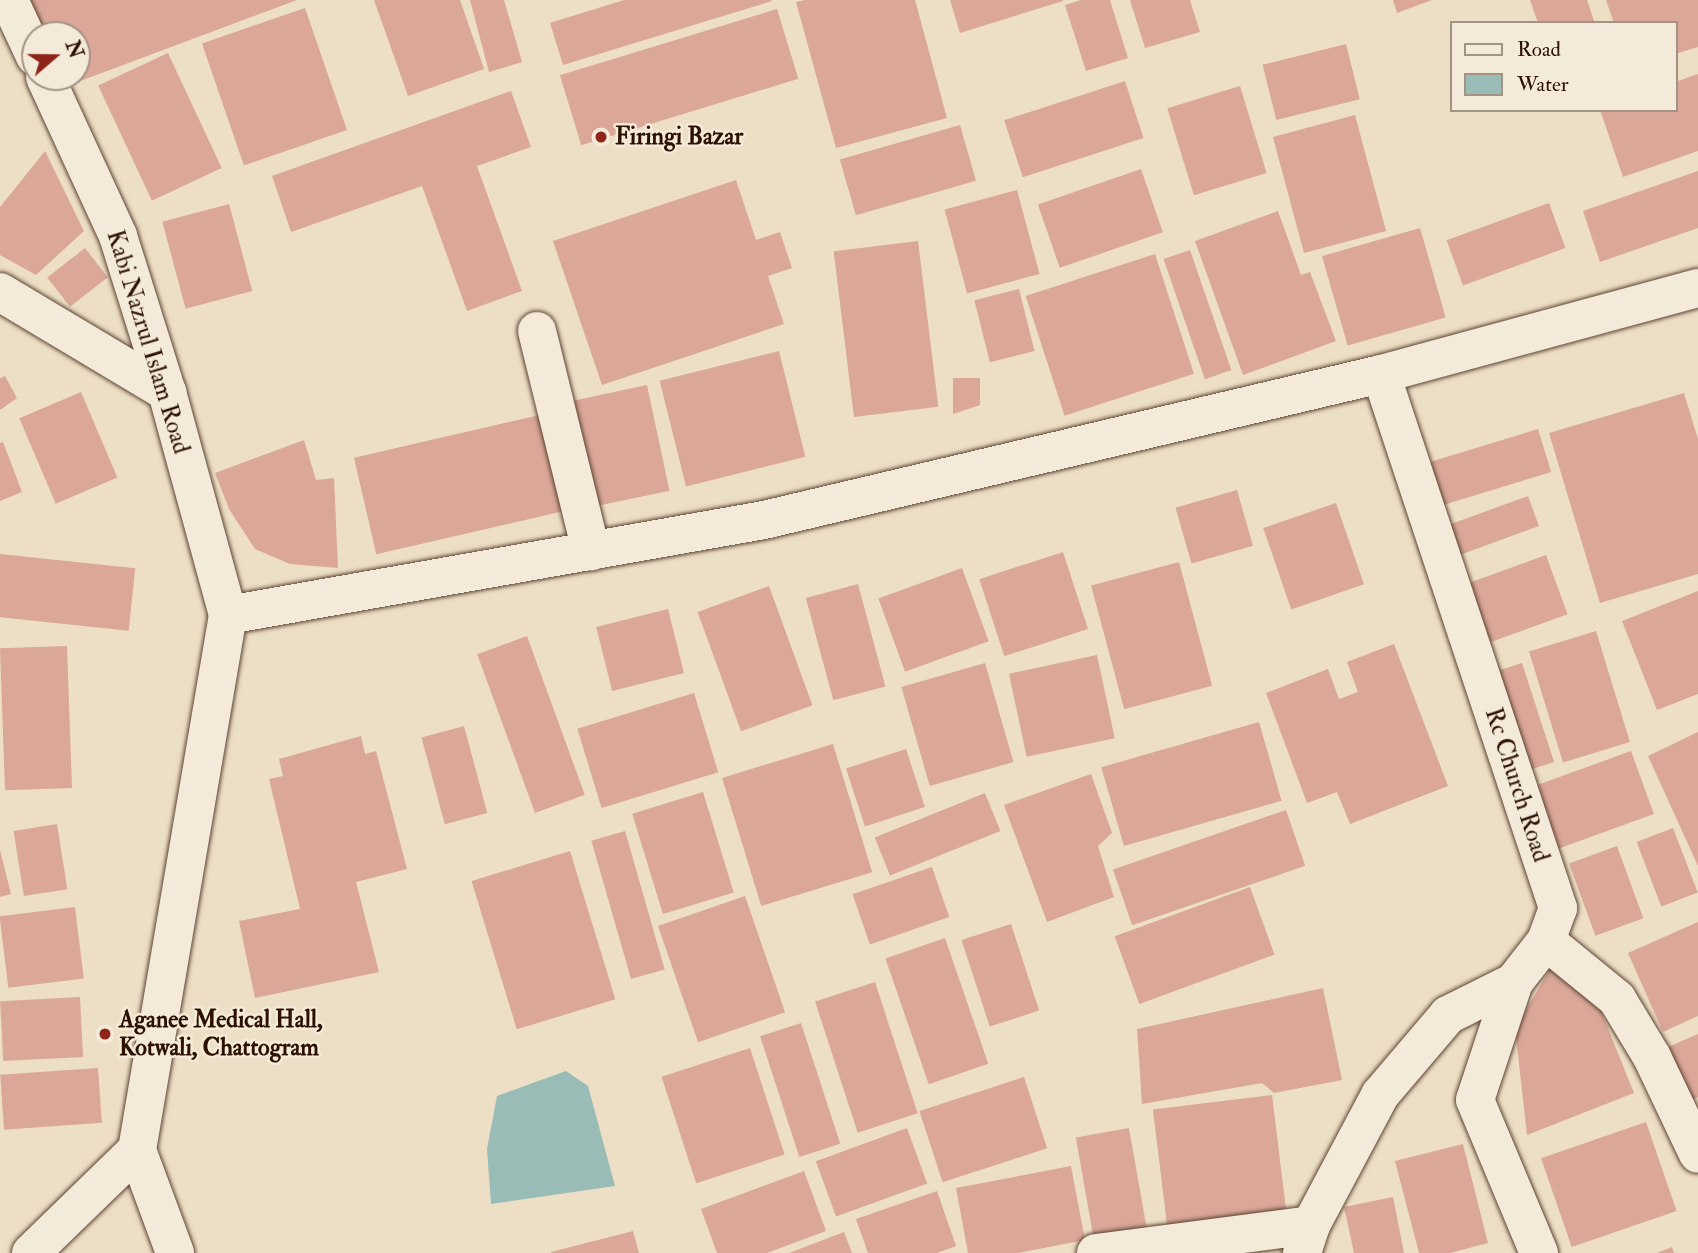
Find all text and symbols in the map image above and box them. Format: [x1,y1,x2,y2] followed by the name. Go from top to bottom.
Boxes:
[21,21,91,91] north arrow
[1450,21,1677,112] legend
[1517,36,1561,63] text: Road
[60,37,88,62] text: N
[1517,71,1569,98] text: Water
[615,123,743,151] place label: Firingi Bazar
[593,129,609,145] marker: Firingi Bazar
[100,227,196,457] street label: Kabi Nazrul Islam Road
[1479,704,1555,866] street label: Rc Church Road
[119,1006,323,1062] place label: Aganee Medical Hall, Kotwali, Chattogram
[97,1026,113,1042] marker: Aganee Medical Hall, Kotwali, Chattogram

